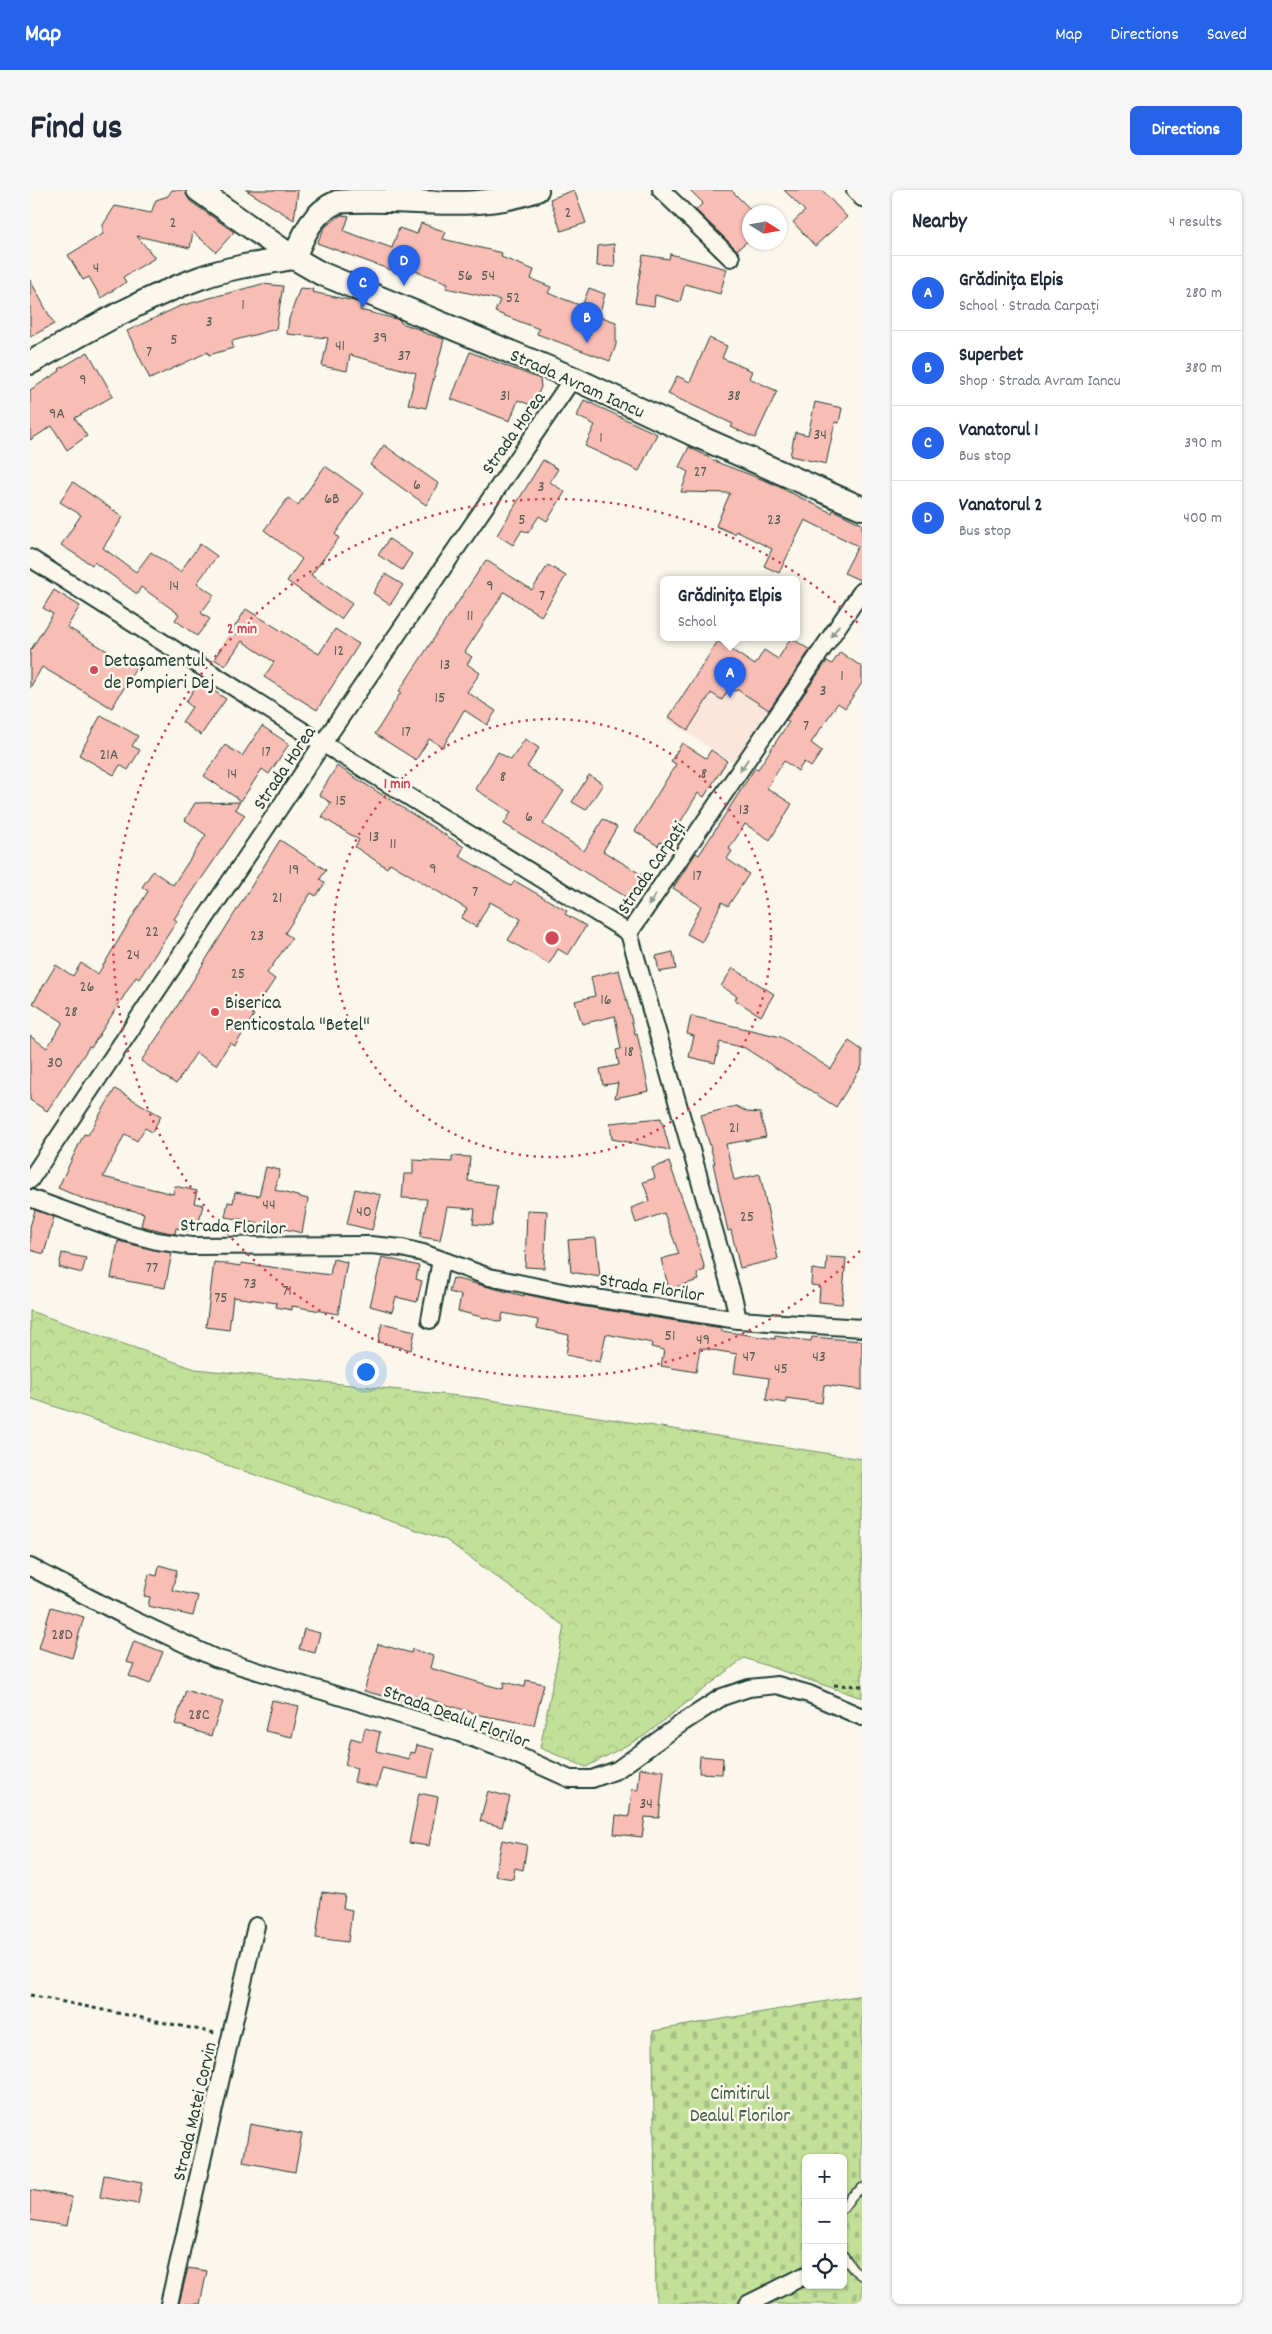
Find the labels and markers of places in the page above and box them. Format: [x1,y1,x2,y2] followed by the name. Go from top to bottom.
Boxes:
[388,245,420,286] pin: D
[347,267,379,308] pin: C
[571,302,603,343] pin: B
[104,649,214,698] place label: Detașamentul de Pompieri Dej
[714,657,746,698] pin: A
[88,664,100,676] marker: Detașamentul de Pompieri Dej
[543,929,561,947] centre of rings
[225,991,370,1040] place label: Biserica Penticostala "Betel"
[209,1006,221,1018] marker: Biserica Penticostala "Betel"

